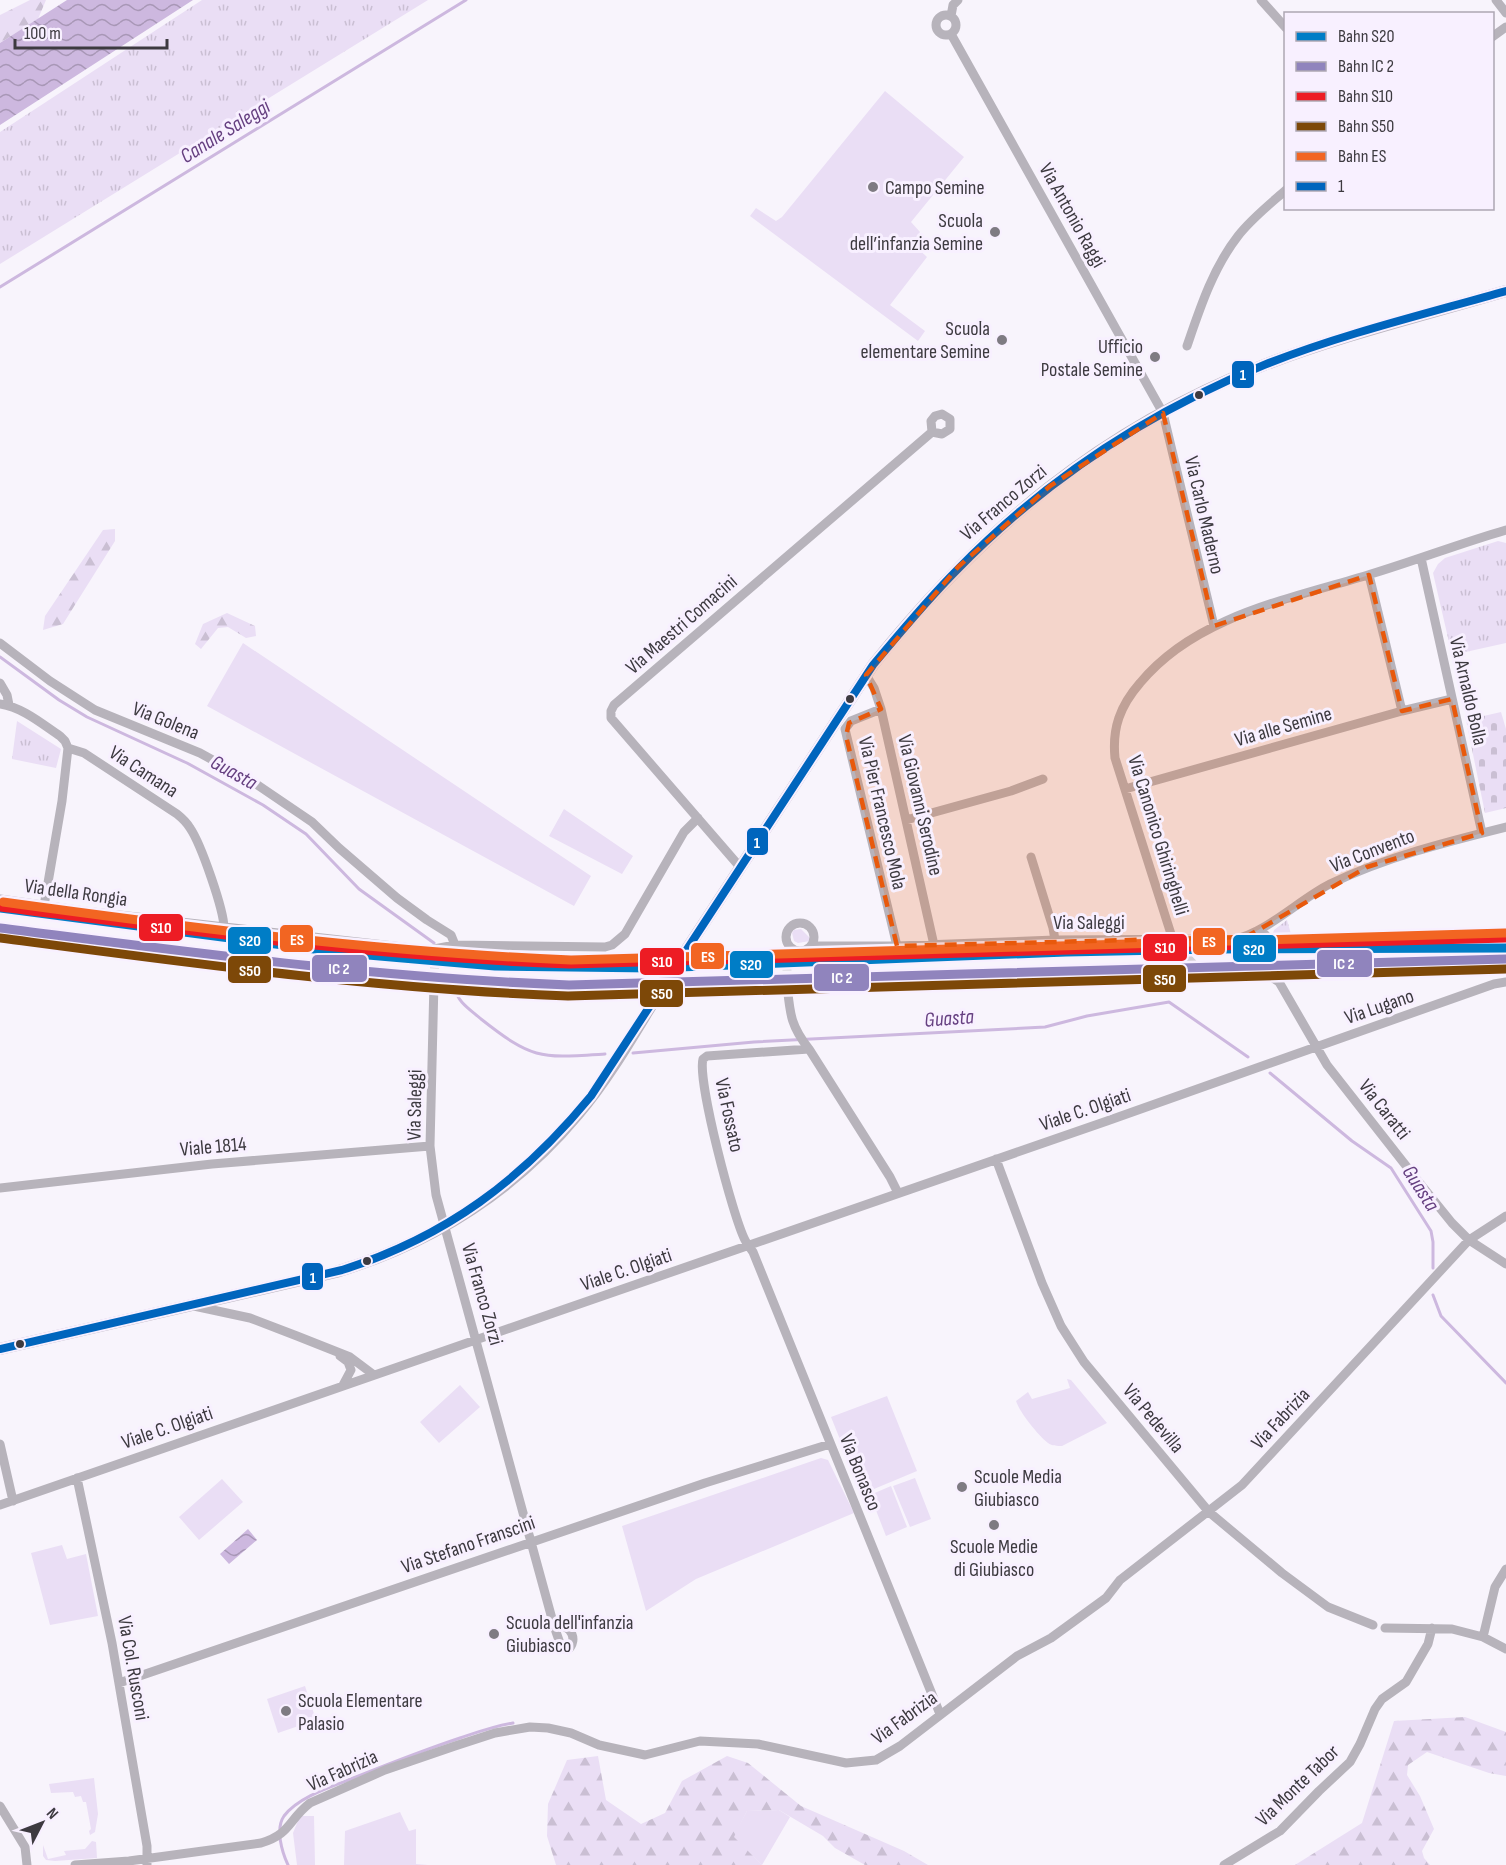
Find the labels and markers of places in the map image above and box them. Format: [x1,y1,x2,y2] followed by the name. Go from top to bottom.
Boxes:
[885,176,984,200] place label: Campo Semine
[866,180,880,194] marker: Campo Semine
[850,209,983,256] place label: Scuola dell’infanzia Semine
[988,225,1002,239] marker: Scuola dell’infanzia Semine
[861,317,990,364] place label: Scuola elementare Semine
[995,333,1009,347] marker: Scuola elementare Semine
[1041,335,1143,382] place label: Ufficio Postale Semine
[1148,350,1162,364] marker: Ufficio Postale Semine
[1193,389,1205,401] unlabelled marker
[844,693,856,705] unlabelled marker
[361,1255,373,1267] unlabelled marker
[14,1338,26,1350] unlabelled marker
[974,1465,1062,1512] place label: Scuole Media Giubiasco
[955,1480,969,1494] marker: Scuole Media Giubiasco
[987,1518,1001,1532] marker: Scuole Medie di Giubiasco
[950,1535,1038,1582] place label: Scuole Medie di Giubiasco
[506,1611,633,1658] place label: Scuola dell'infanzia Giubiasco
[487,1627,501,1641] marker: Scuola dell'infanzia Giubiasco
[298,1689,423,1736] place label: Scuola Elementare Palasio
[279,1704,293,1718] marker: Scuola Elementare Palasio

